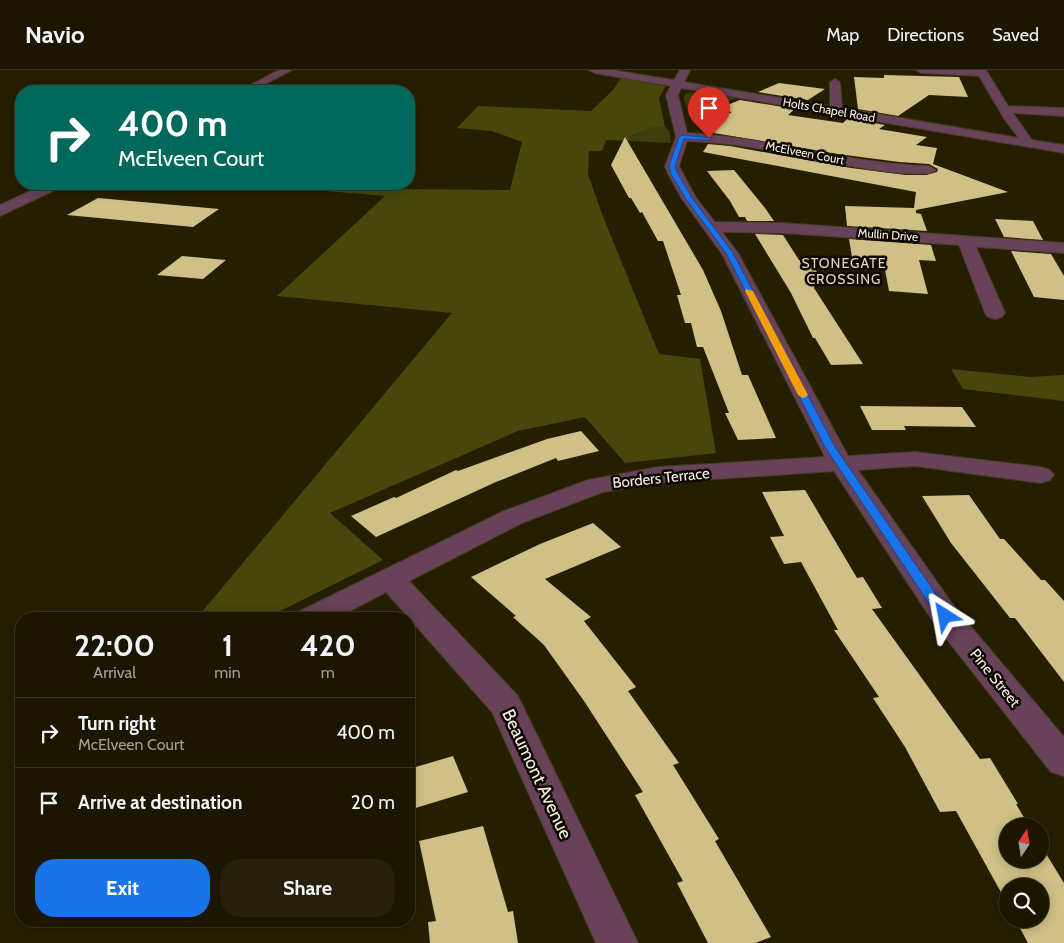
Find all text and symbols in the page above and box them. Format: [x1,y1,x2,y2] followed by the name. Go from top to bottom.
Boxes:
[25,20,85,49] text: Navio
[826,24,859,46] text: Map
[887,24,964,46] text: Directions
[992,24,1039,46] text: Saved
[688,87,730,138] pin
[695,94,723,122] icon: arrive
[782,94,876,125] street label: Holts Chapel Road
[118,102,227,145] text: 400 m
[35,105,100,170] icon: right
[765,138,846,167] street label: McElveen Court
[118,145,264,172] text: McElveen Court
[857,225,919,244] street label: Mullin Drive
[801,254,887,288] district label: STONEGATE CROSSING
[612,464,711,492] street label: Borders Terrace
[918,589,970,641] position arrow
[74,627,155,664] text: 22:00
[222,627,233,664] text: 1
[300,627,356,664] text: 420
[966,645,1024,711] street label: Pine Street
[93,663,136,682] text: Arrival
[214,663,241,682] text: min
[321,663,335,682] text: m
[497,706,577,842] street label: Beaumont Avenue
[78,712,156,735] text: Turn right
[35,719,63,747] icon: right
[337,721,395,744] text: 400 m
[78,735,184,754] text: McElveen Court
[35,789,63,817] icon: arrive
[78,791,242,814] text: Arrive at destination
[351,791,395,814] text: 20 m
[999,818,1049,868] north arrow
[999,818,1049,928] map controls
[35,859,210,917] button: Exit
[220,859,395,917] button: Share
[999,878,1049,928] button: search

